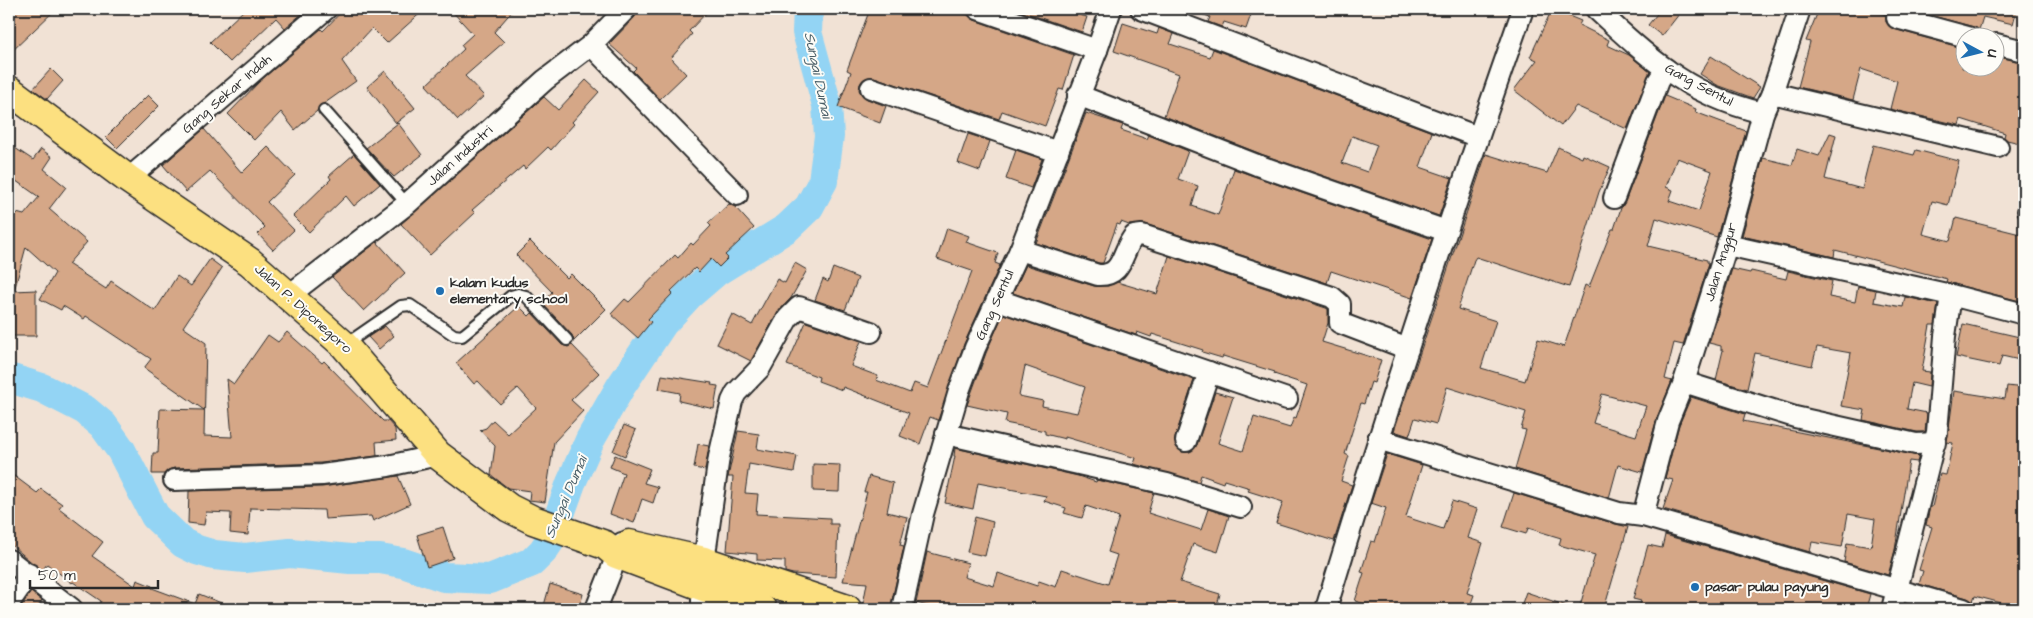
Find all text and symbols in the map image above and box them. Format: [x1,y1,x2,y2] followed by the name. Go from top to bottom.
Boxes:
[1956,28,2006,78] north arrow
[798,30,838,122] water label: Sungai Dumai
[1981,48,2002,59] text: U
[178,49,276,138] street label: Gang Sekar Indah
[1661,59,1737,111] street label: Gang Sentul
[423,121,497,191] street label: Jalan Industri
[1699,220,1743,304] street label: Jalan Anggur
[250,260,356,358] street label: Jalan P. Diponegoro
[971,267,1019,343] street label: Gang Sentul
[450,273,568,309] place label: kalam kudus elementary school
[434,285,446,297] marker: kalam kudus elementary school
[539,451,594,542] water label: Sungai Dumai
[30,558,158,590] scale bar
[38,565,76,586] text: 50 m
[1705,577,1829,598] place label: pasar pulau payung
[1689,581,1701,593] marker: pasar pulau payung

